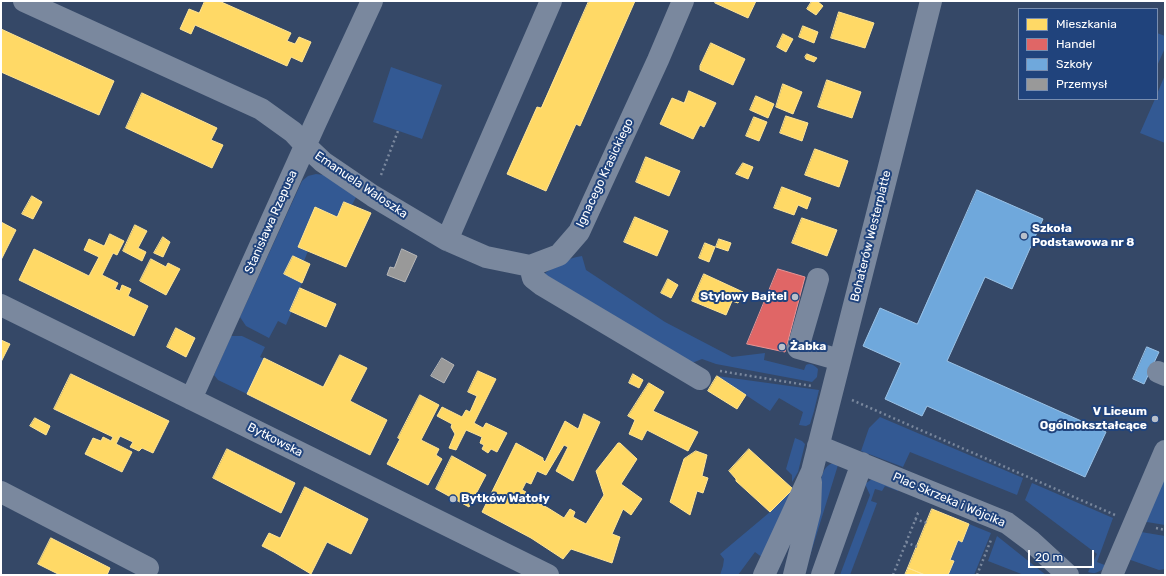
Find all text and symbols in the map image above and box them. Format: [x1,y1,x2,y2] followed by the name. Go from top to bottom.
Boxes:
[1018,8,1158,100] legend
[1056,17,1117,31] text: Mieszkania
[1056,37,1095,51] text: Handel
[1056,57,1092,71] text: Szkoły
[1056,77,1107,91] text: Przemysł
[573,116,637,230] street label: Ignacego Krasickiego
[312,149,410,221] street label: Emanuela Waloszka
[242,168,300,276] street label: Stanisława Rzepusa
[848,169,894,303] street label: Bohaterów Westerplatte
[1032,222,1134,250] place label: Szkoła Podstawowa nr 8
[1019,231,1029,241] marker: Szkoła Podstawowa nr 8
[700,290,787,304] place label: Stylowy Bajtel
[790,292,800,302] marker: Stylowy Bajtel
[790,340,826,354] place label: Żabka
[777,342,787,352] marker: Żabka
[1040,405,1147,433] place label: V Liceum Ogólnokształcące
[1150,414,1160,424] marker: V Liceum Ogólnokształcące
[245,420,305,460] street label: Bytkowska
[891,470,1007,530] street label: Plac Skrzeka i Wójcika
[461,492,550,506] place label: Bytków Watoły
[448,494,458,504] marker: Bytków Watoły
[1030,542,1096,568] scale bar
[1035,550,1063,564] text: 20 m

